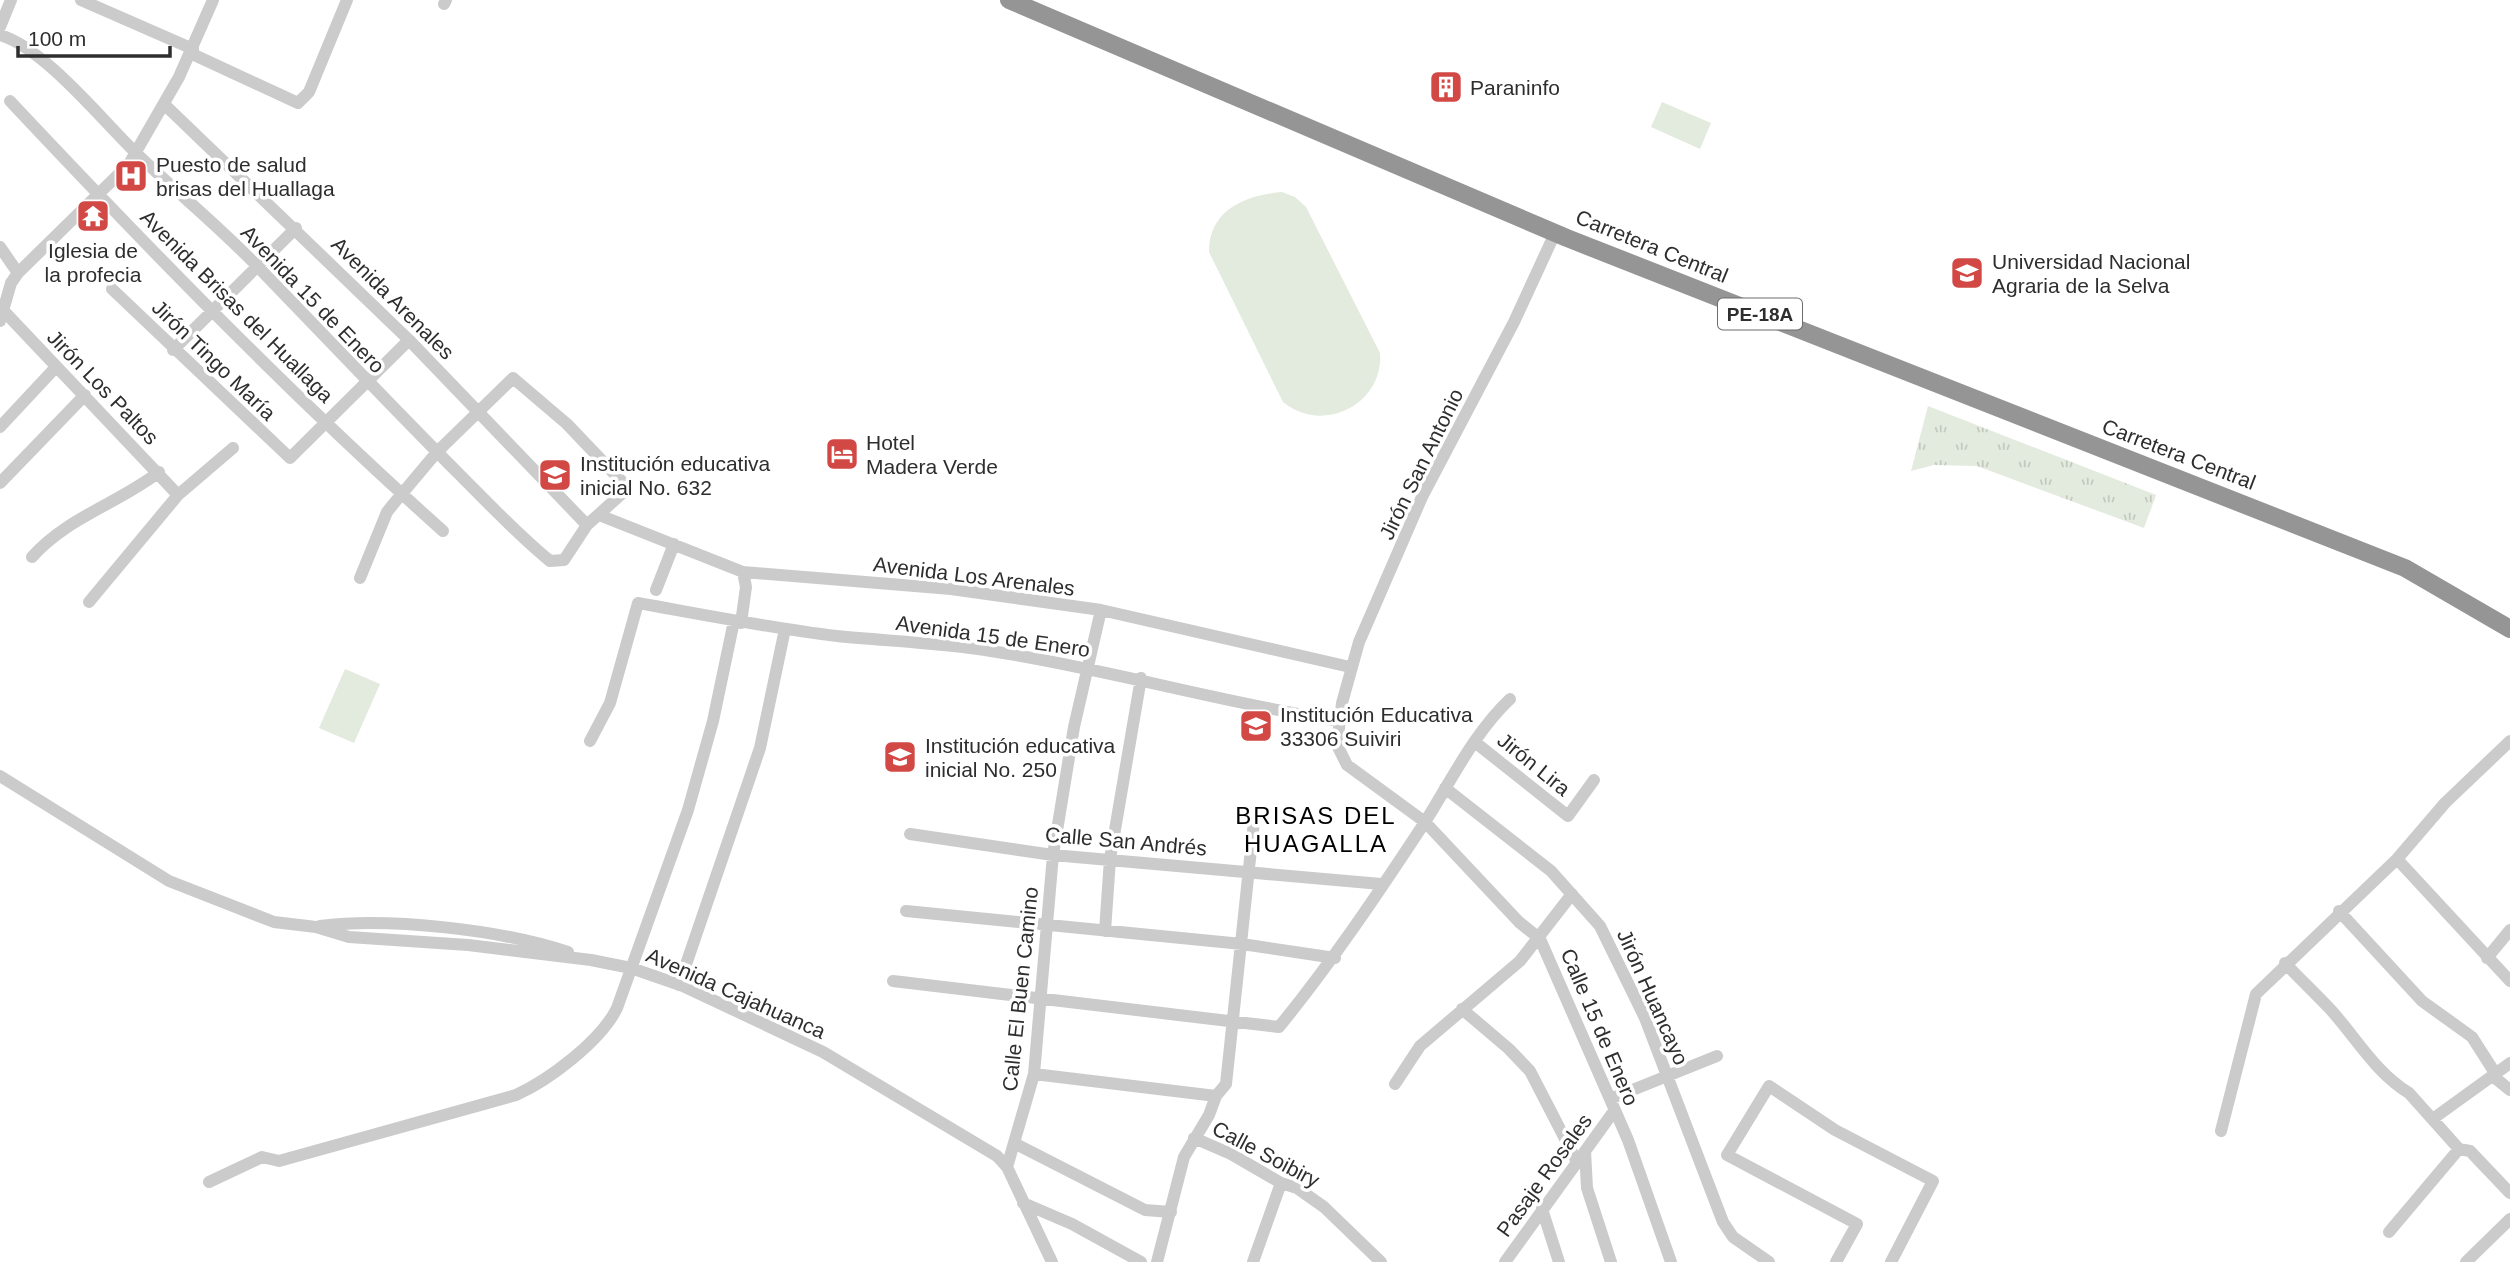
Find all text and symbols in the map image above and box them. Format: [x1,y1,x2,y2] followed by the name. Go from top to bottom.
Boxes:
[18,14,170,58] scale bar
[28,27,86,50] text: 100 m
[1427,68,1465,106] building icon: Paraninfo
[1470,76,1560,99] place label: Paraninfo
[156,153,335,200] place label: Puesto de salud brisas del Huallaga
[112,157,150,195] hospital icon: Puesto de salud brisas del Huallaga
[74,197,112,235] temple icon: Iglesia de la profecia
[136,205,338,407] street label: Avenida Brisas del Huallaga
[1572,205,1732,287] street label: Carretera Central
[237,221,389,377] street label: Avenida 15 de Enero
[327,232,459,364] street label: Avenida Arenales
[45,239,142,286] place label: Iglesia de la profecia
[1992,250,2190,297] place label: Universidad Nacional Agraria de la Selva
[1948,254,1986,292] school or university icon: Universidad Nacional Agraria de la Selva
[148,295,281,425] street label: Jirón Tingo María
[1718,298,1802,330] road number: PE-18A
[43,325,163,449] street label: Jirón Los Paltos
[1375,385,1467,543] street label: Jirón San Antonio
[2099,414,2259,494] street label: Carretera Central
[866,431,998,478] place label: Hotel Madera Verde
[823,435,861,473] hotel icon: Hotel Madera Verde
[580,452,771,499] place label: Institución educativa inicial No. 632
[536,456,574,494] school or university icon: Institución educativa inicial No. 632
[872,552,1076,600] street label: Avenida Los Arenales
[894,611,1092,661] street label: Avenida 15 de Enero
[1280,703,1473,750] place label: Institución Educativa 33306 Suiviri
[1237,707,1275,745] school or university icon: Institución Educativa 33306 Suiviri
[1493,728,1575,800] street label: Jirón Lira
[925,734,1116,781] place label: Institución educativa inicial No. 250
[881,738,919,776] school or university icon: Institución educativa inicial No. 250
[1235,802,1397,857] district label: BRISAS DEL HUAGALLA
[1044,822,1208,860] street label: Calle San Andrés
[998,886,1042,1092] street label: Calle El Buen Camino
[1613,926,1693,1068] street label: Jirón Huancayo
[643,943,829,1043] street label: Avenida Cajahuanca
[1557,945,1643,1109] street label: Calle 15 de Enero
[1492,1109,1596,1241] street label: Pasaje Rosales
[1209,1116,1324,1192] street label: Calle Soibiry

